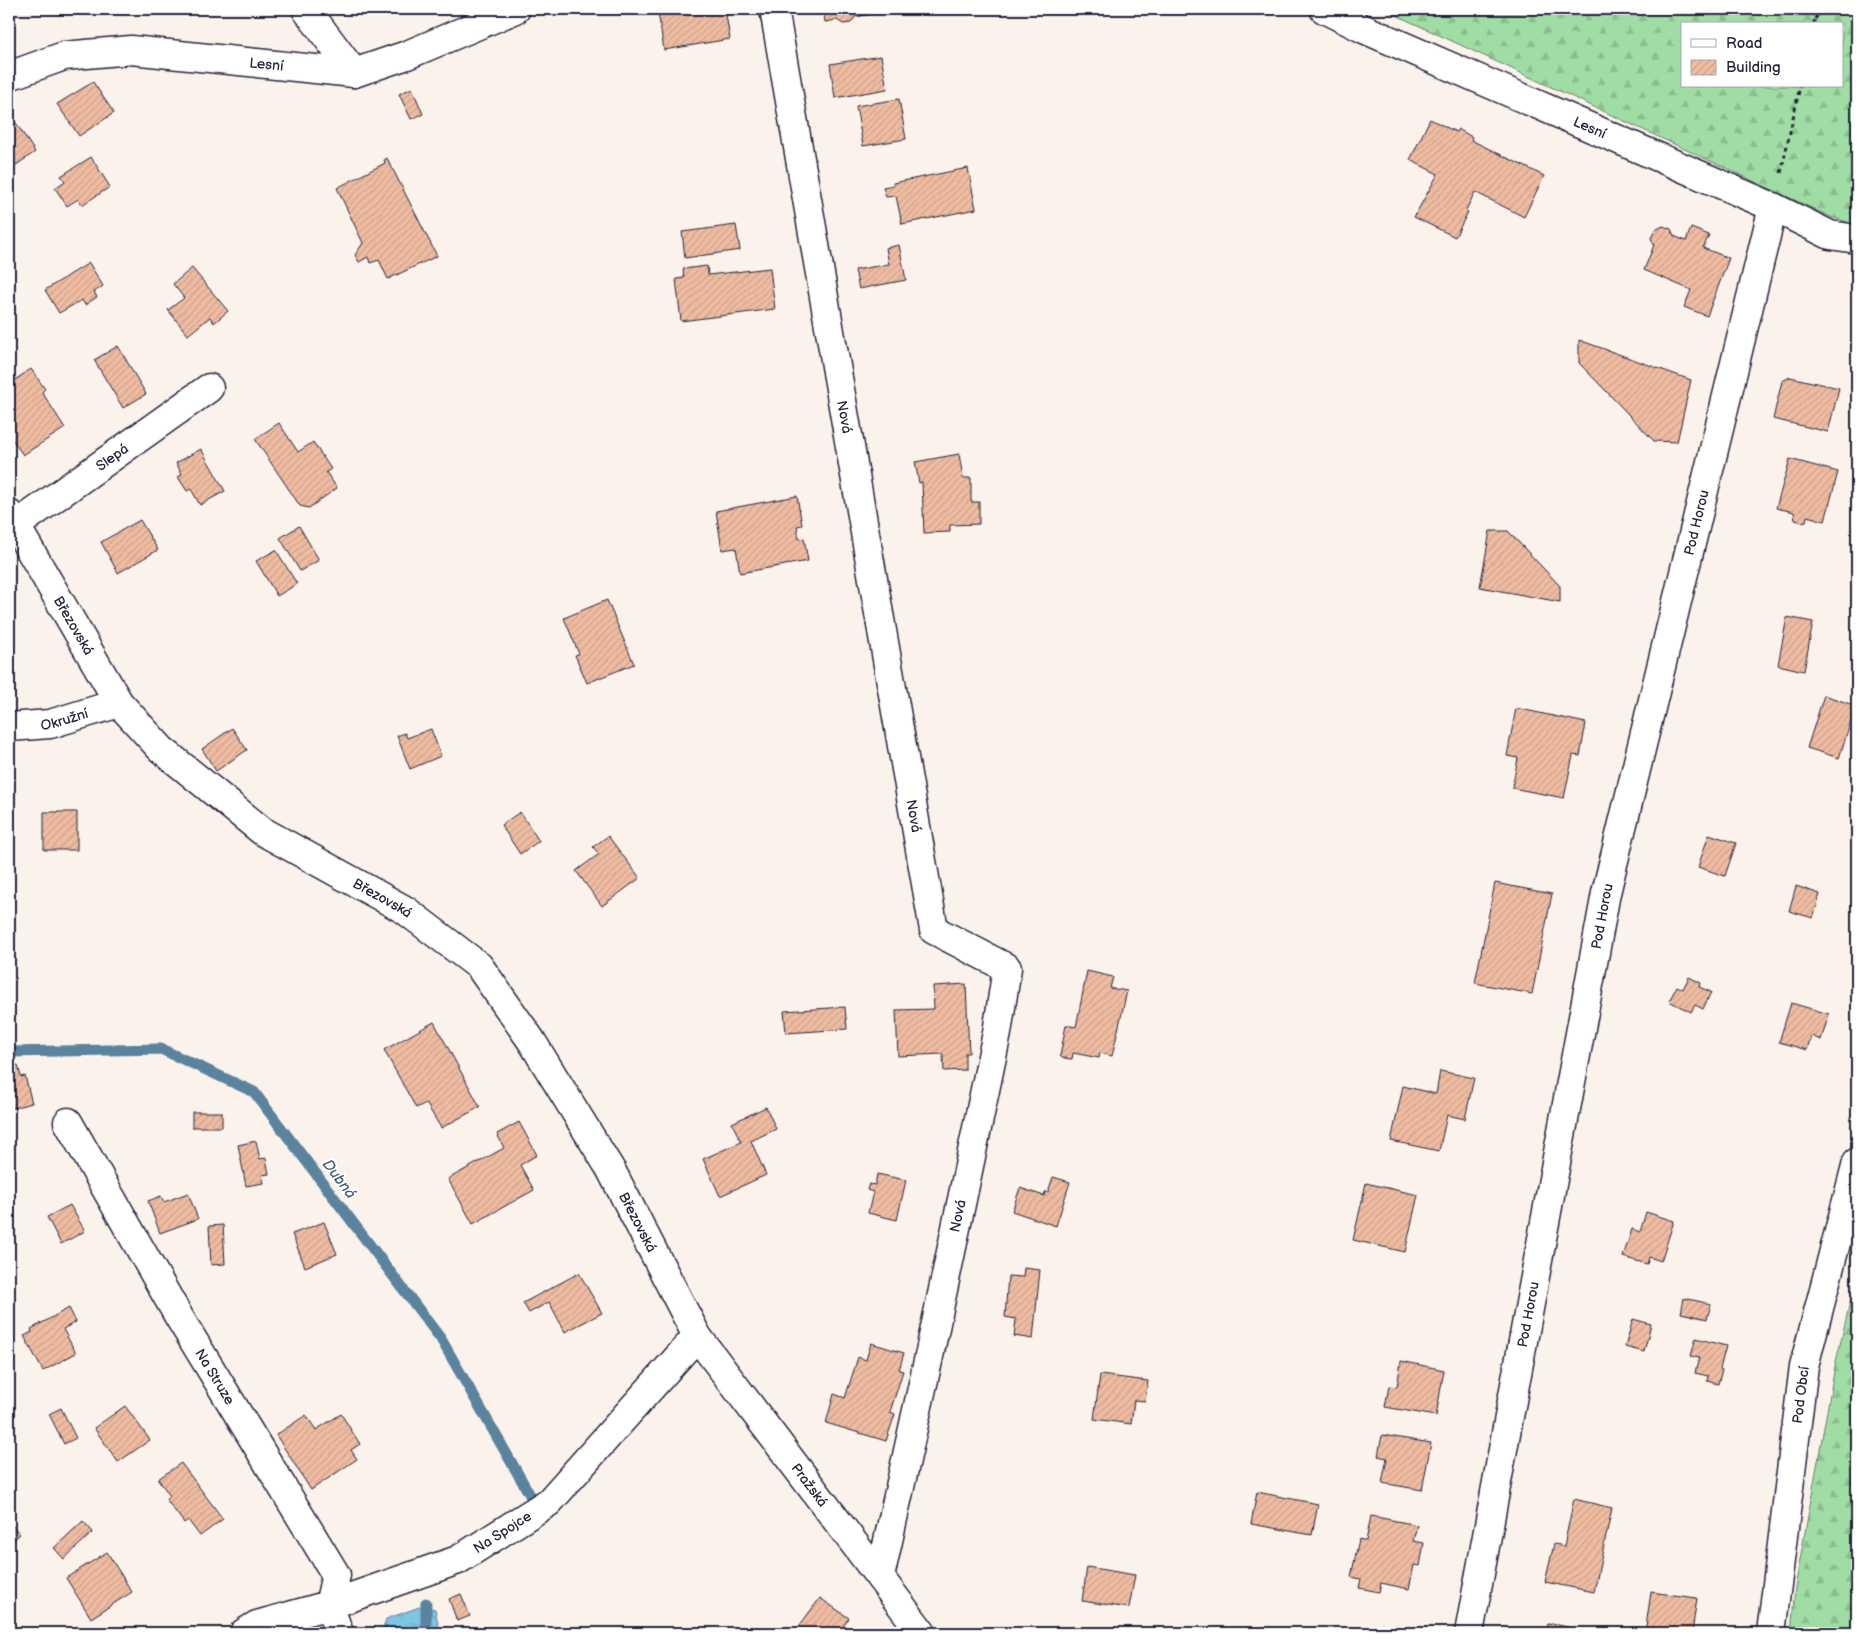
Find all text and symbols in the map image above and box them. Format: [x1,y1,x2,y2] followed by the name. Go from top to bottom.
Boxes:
[1681,22,1844,88] legend
[1726,34,1762,53] text: Road
[249,54,285,74] street label: Lesní
[1726,58,1781,77] text: Building
[1571,113,1609,142] street label: Lesní
[834,399,856,435] street label: Nová
[92,440,132,474] street label: Slepá
[1680,488,1712,557] street label: Pod Horou
[50,593,98,658] street label: Březovská
[40,704,91,733] street label: Okružní
[903,798,925,834] street label: Nová
[350,875,416,921] street label: Březovská
[1587,882,1617,950] street label: Pod Horou
[318,1155,360,1203] water label: Dubná
[615,1189,661,1255] street label: Březovská
[946,1198,970,1234] street label: Nová
[1514,1280,1542,1349] street label: Pod Horou
[192,1345,239,1408] street label: Na Struze
[1788,1365,1812,1424] street label: Pod Obcí
[788,1460,832,1510] street label: Pražská
[470,1507,534,1557] street label: Na Spojce

